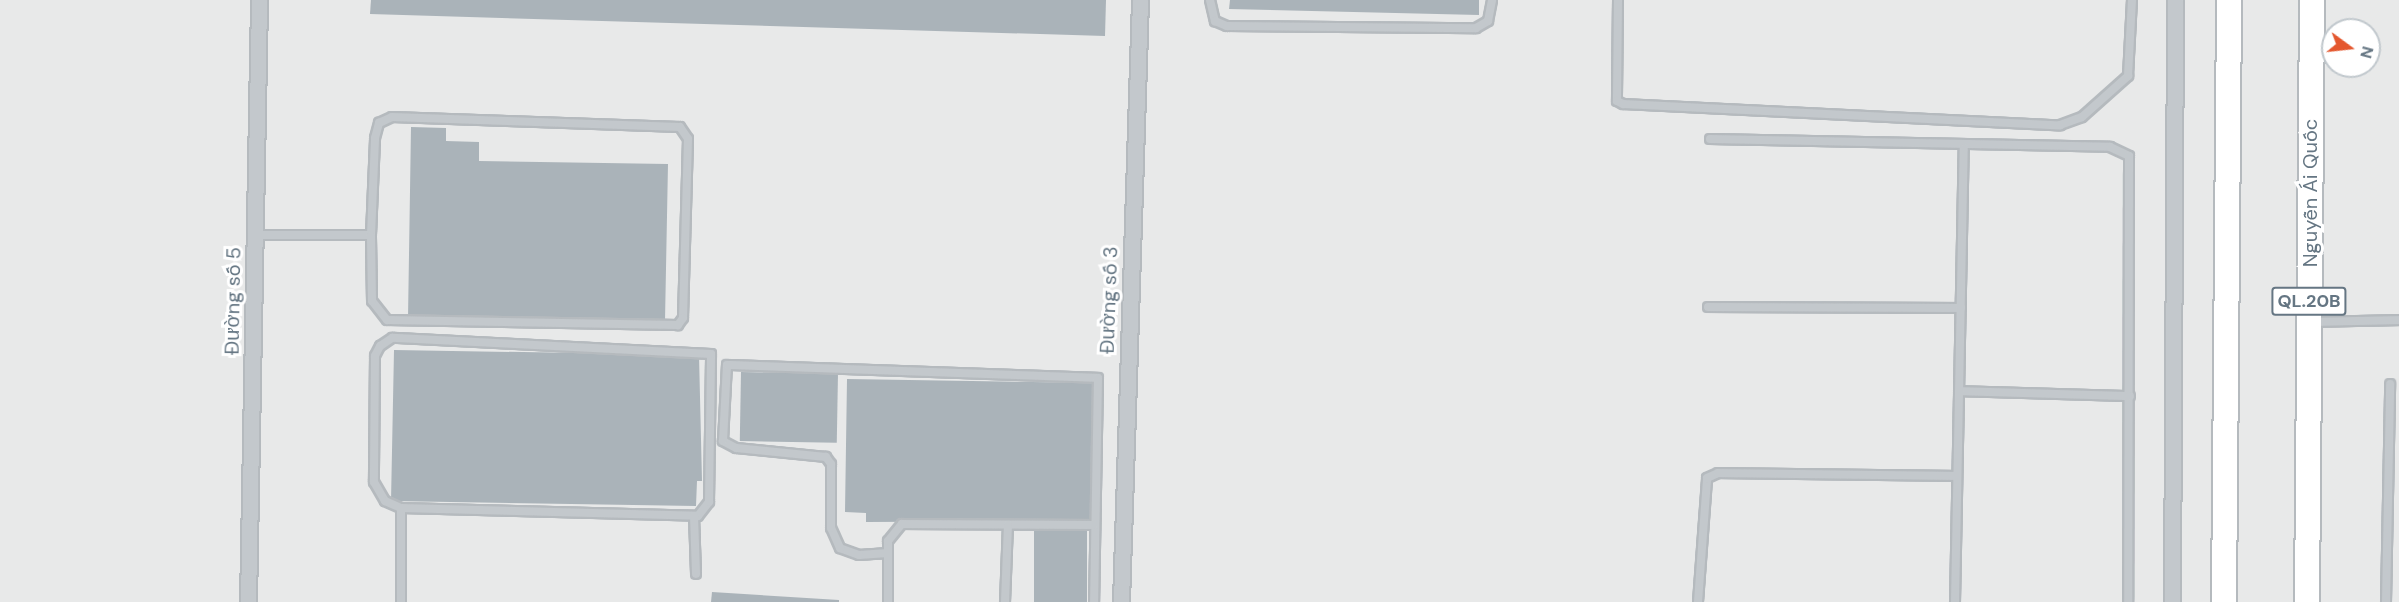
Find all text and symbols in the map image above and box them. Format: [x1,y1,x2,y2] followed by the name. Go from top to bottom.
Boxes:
[2321,18,2381,78] north arrow
[2355,44,2379,61] text: N
[2298,119,2322,267] street label: Nguyễn Ái Quốc
[1095,246,1123,354] street label: Đường số 3
[220,247,246,355] street label: Đường số 5
[2270,286,2348,316] road number: QL.20B

